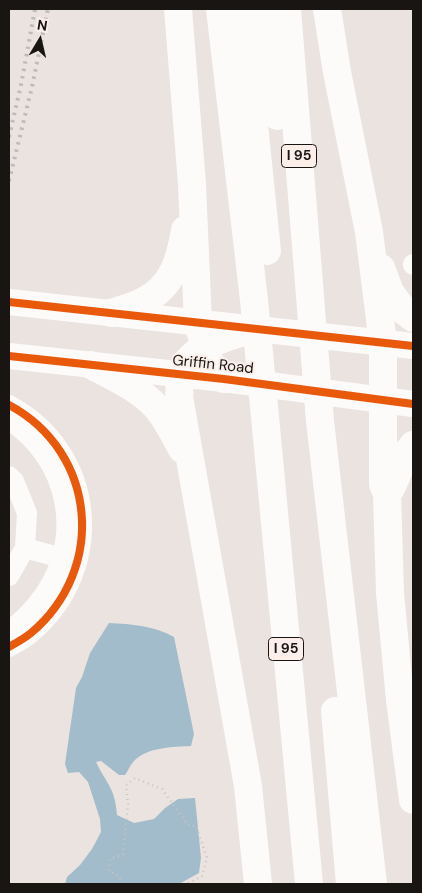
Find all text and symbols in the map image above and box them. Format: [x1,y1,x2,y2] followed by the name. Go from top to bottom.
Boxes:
[15,15,65,65] north arrow
[36,15,49,35] text: N
[282,144,316,168] road number: I 95
[171,352,255,378] street label: Griffin Road
[268,638,304,661] road number: I 95

